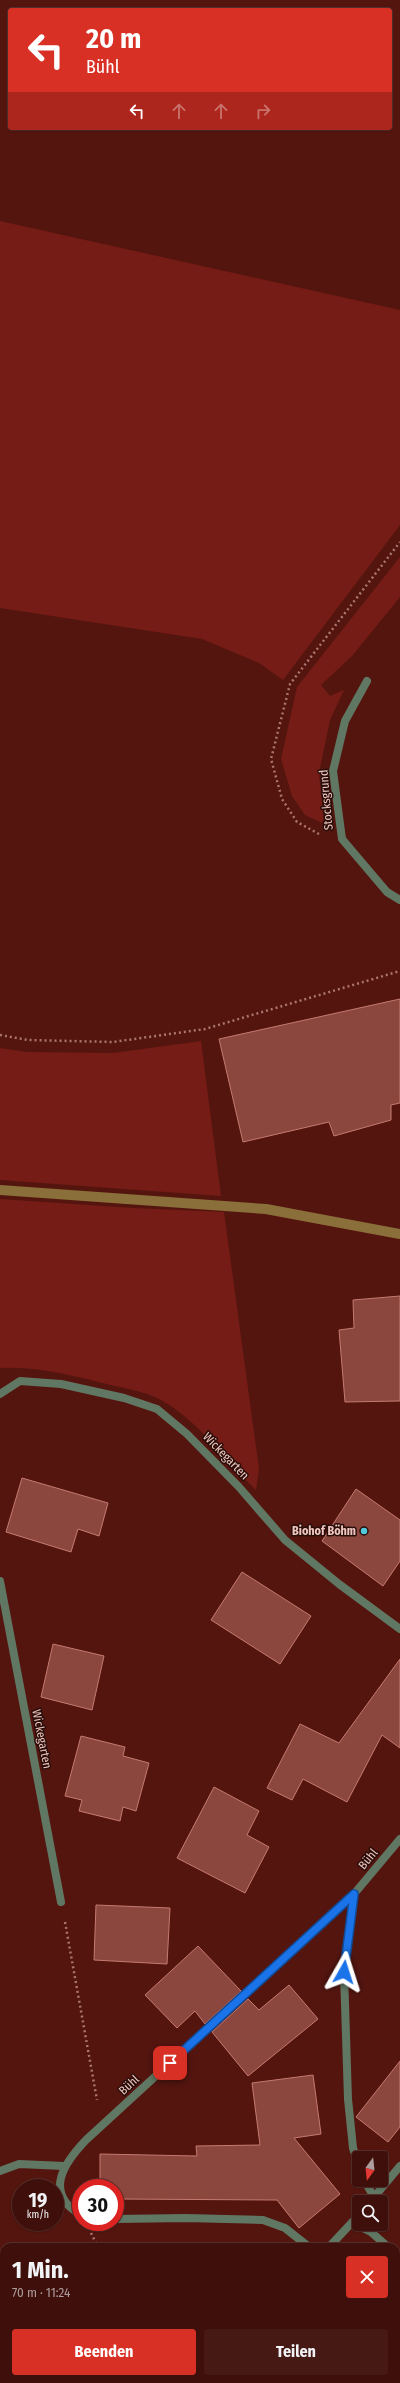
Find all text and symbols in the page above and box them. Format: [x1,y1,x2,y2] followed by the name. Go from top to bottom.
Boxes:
[86,22,141,55] text: 20 m
[20,24,72,76] icon: left
[86,56,120,78] text: Bühl
[126,100,148,122] icon: left
[168,100,190,122] icon: ahead
[210,100,232,122] icon: ahead
[252,100,274,122] icon: right
[316,769,336,831] street label: Stocksgrund
[200,1430,252,1482] street label: Wickegarten
[292,1524,356,1538] place label: Biohof Böhm
[359,1526,369,1536] marker: Biohof Böhm
[29,1708,55,1770] street label: Wickegarten
[356,1846,380,1872] street label: Bühl
[323,1951,365,1993] position arrow
[153,2046,187,2080] pin
[159,2052,181,2074] icon: arrive
[116,2072,142,2098] street label: Bühl
[352,2151,388,2187] north arrow
[352,2151,388,2231] map controls
[72,2179,124,2231] speed limit sign: 30
[29,2188,47,2212] text: 19
[352,2195,388,2231] button: search
[27,2209,49,2221] text: km/h
[12,2256,69,2284] text: 1 Min.
[346,2256,388,2298] button: close
[12,2285,70,2300] text: 70 m · 11:24
[12,2329,196,2375] button: Beenden
[204,2329,388,2375] button: Teilen

